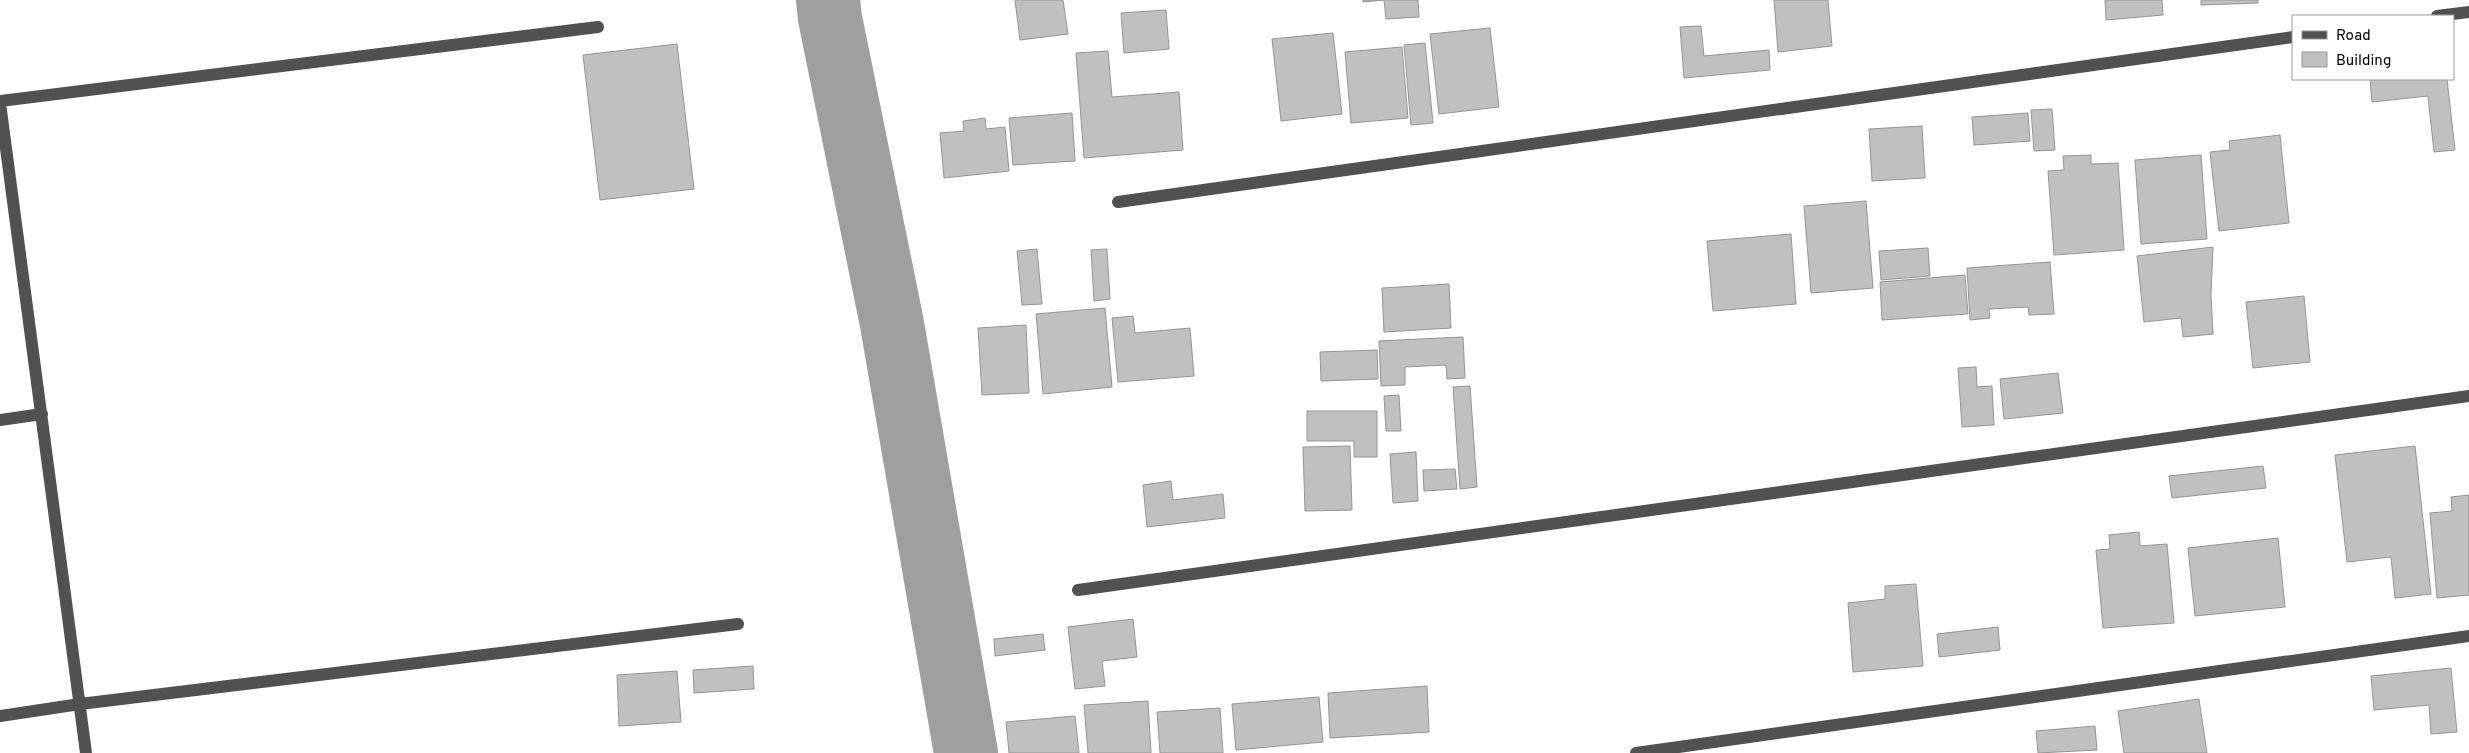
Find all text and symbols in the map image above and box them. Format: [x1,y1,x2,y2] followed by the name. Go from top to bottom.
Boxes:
[2292,15,2454,80] legend
[2336,27,2371,46] text: Road
[2336,52,2391,71] text: Building

